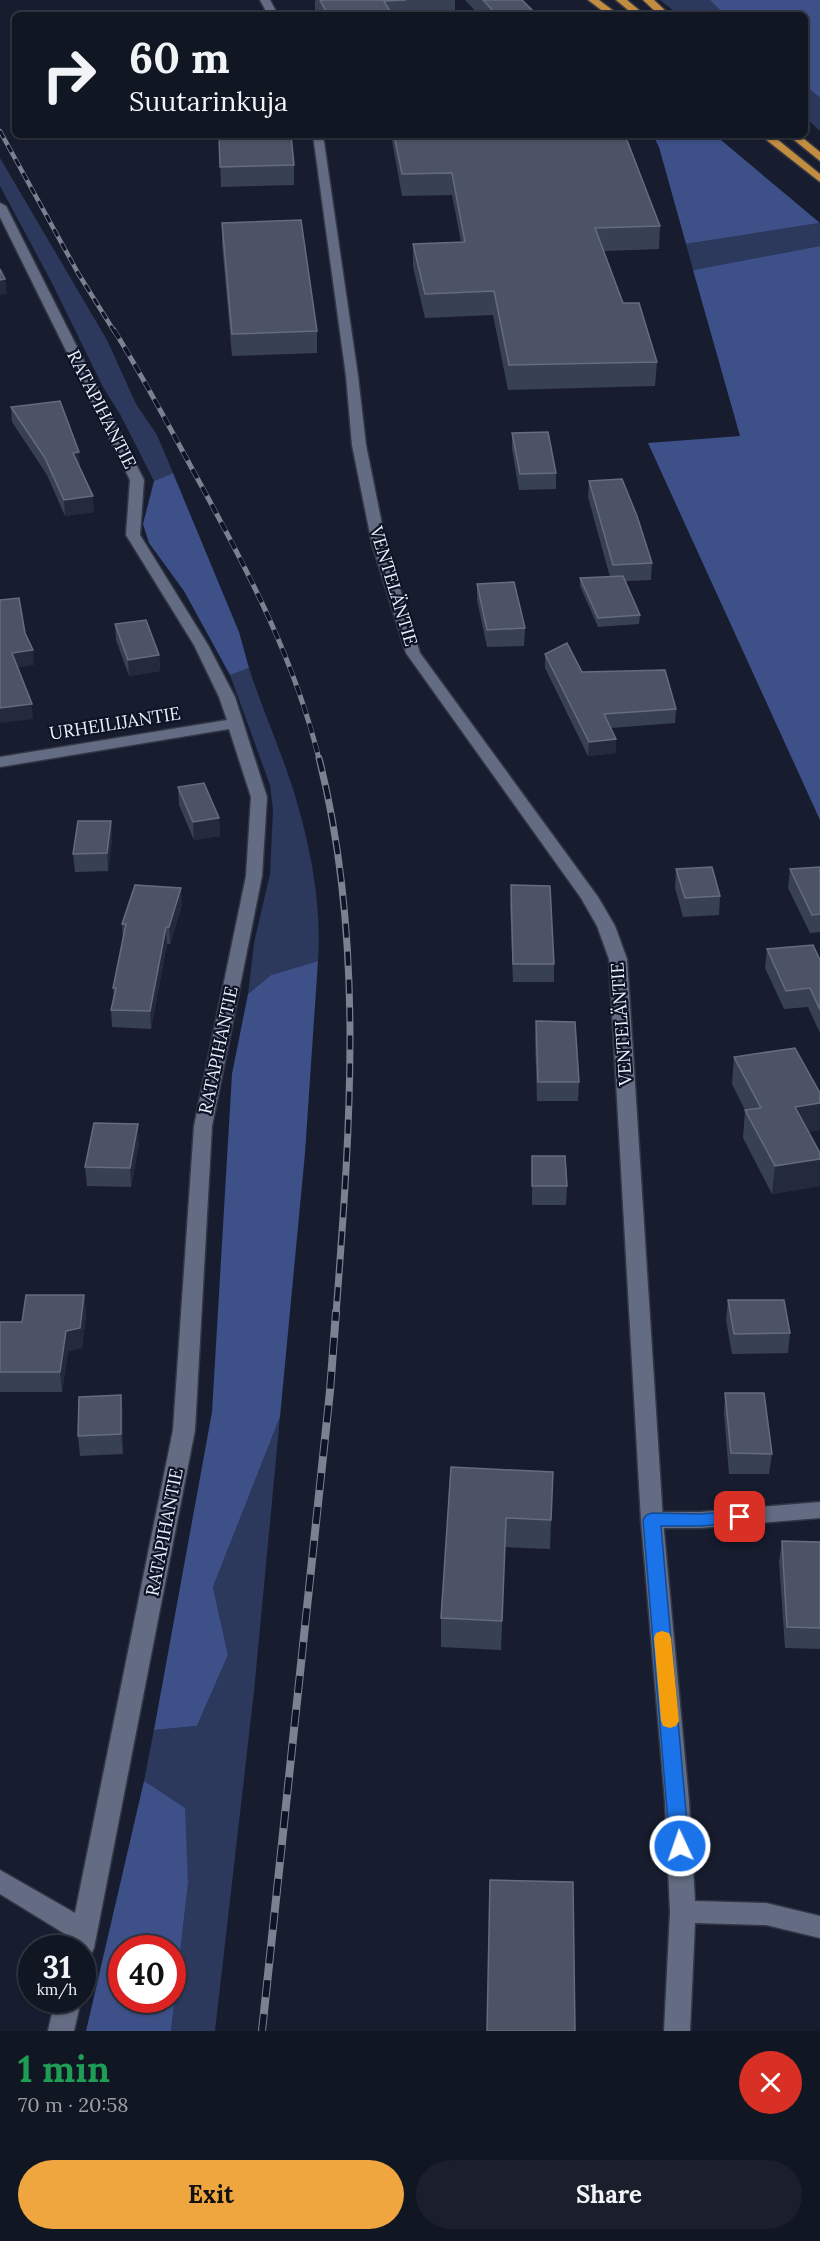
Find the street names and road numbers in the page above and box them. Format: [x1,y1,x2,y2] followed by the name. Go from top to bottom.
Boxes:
[62,346,142,472] street label: RATAPIHANTIE
[365,522,423,649] street label: VENTELÄNTIE
[48,701,182,745] street label: URHEILIJANTIE
[605,961,637,1088] street label: VENTELÄNTIE
[193,984,243,1116] street label: RATAPIHANTIE
[140,1466,188,1598] street label: RATAPIHANTIE

